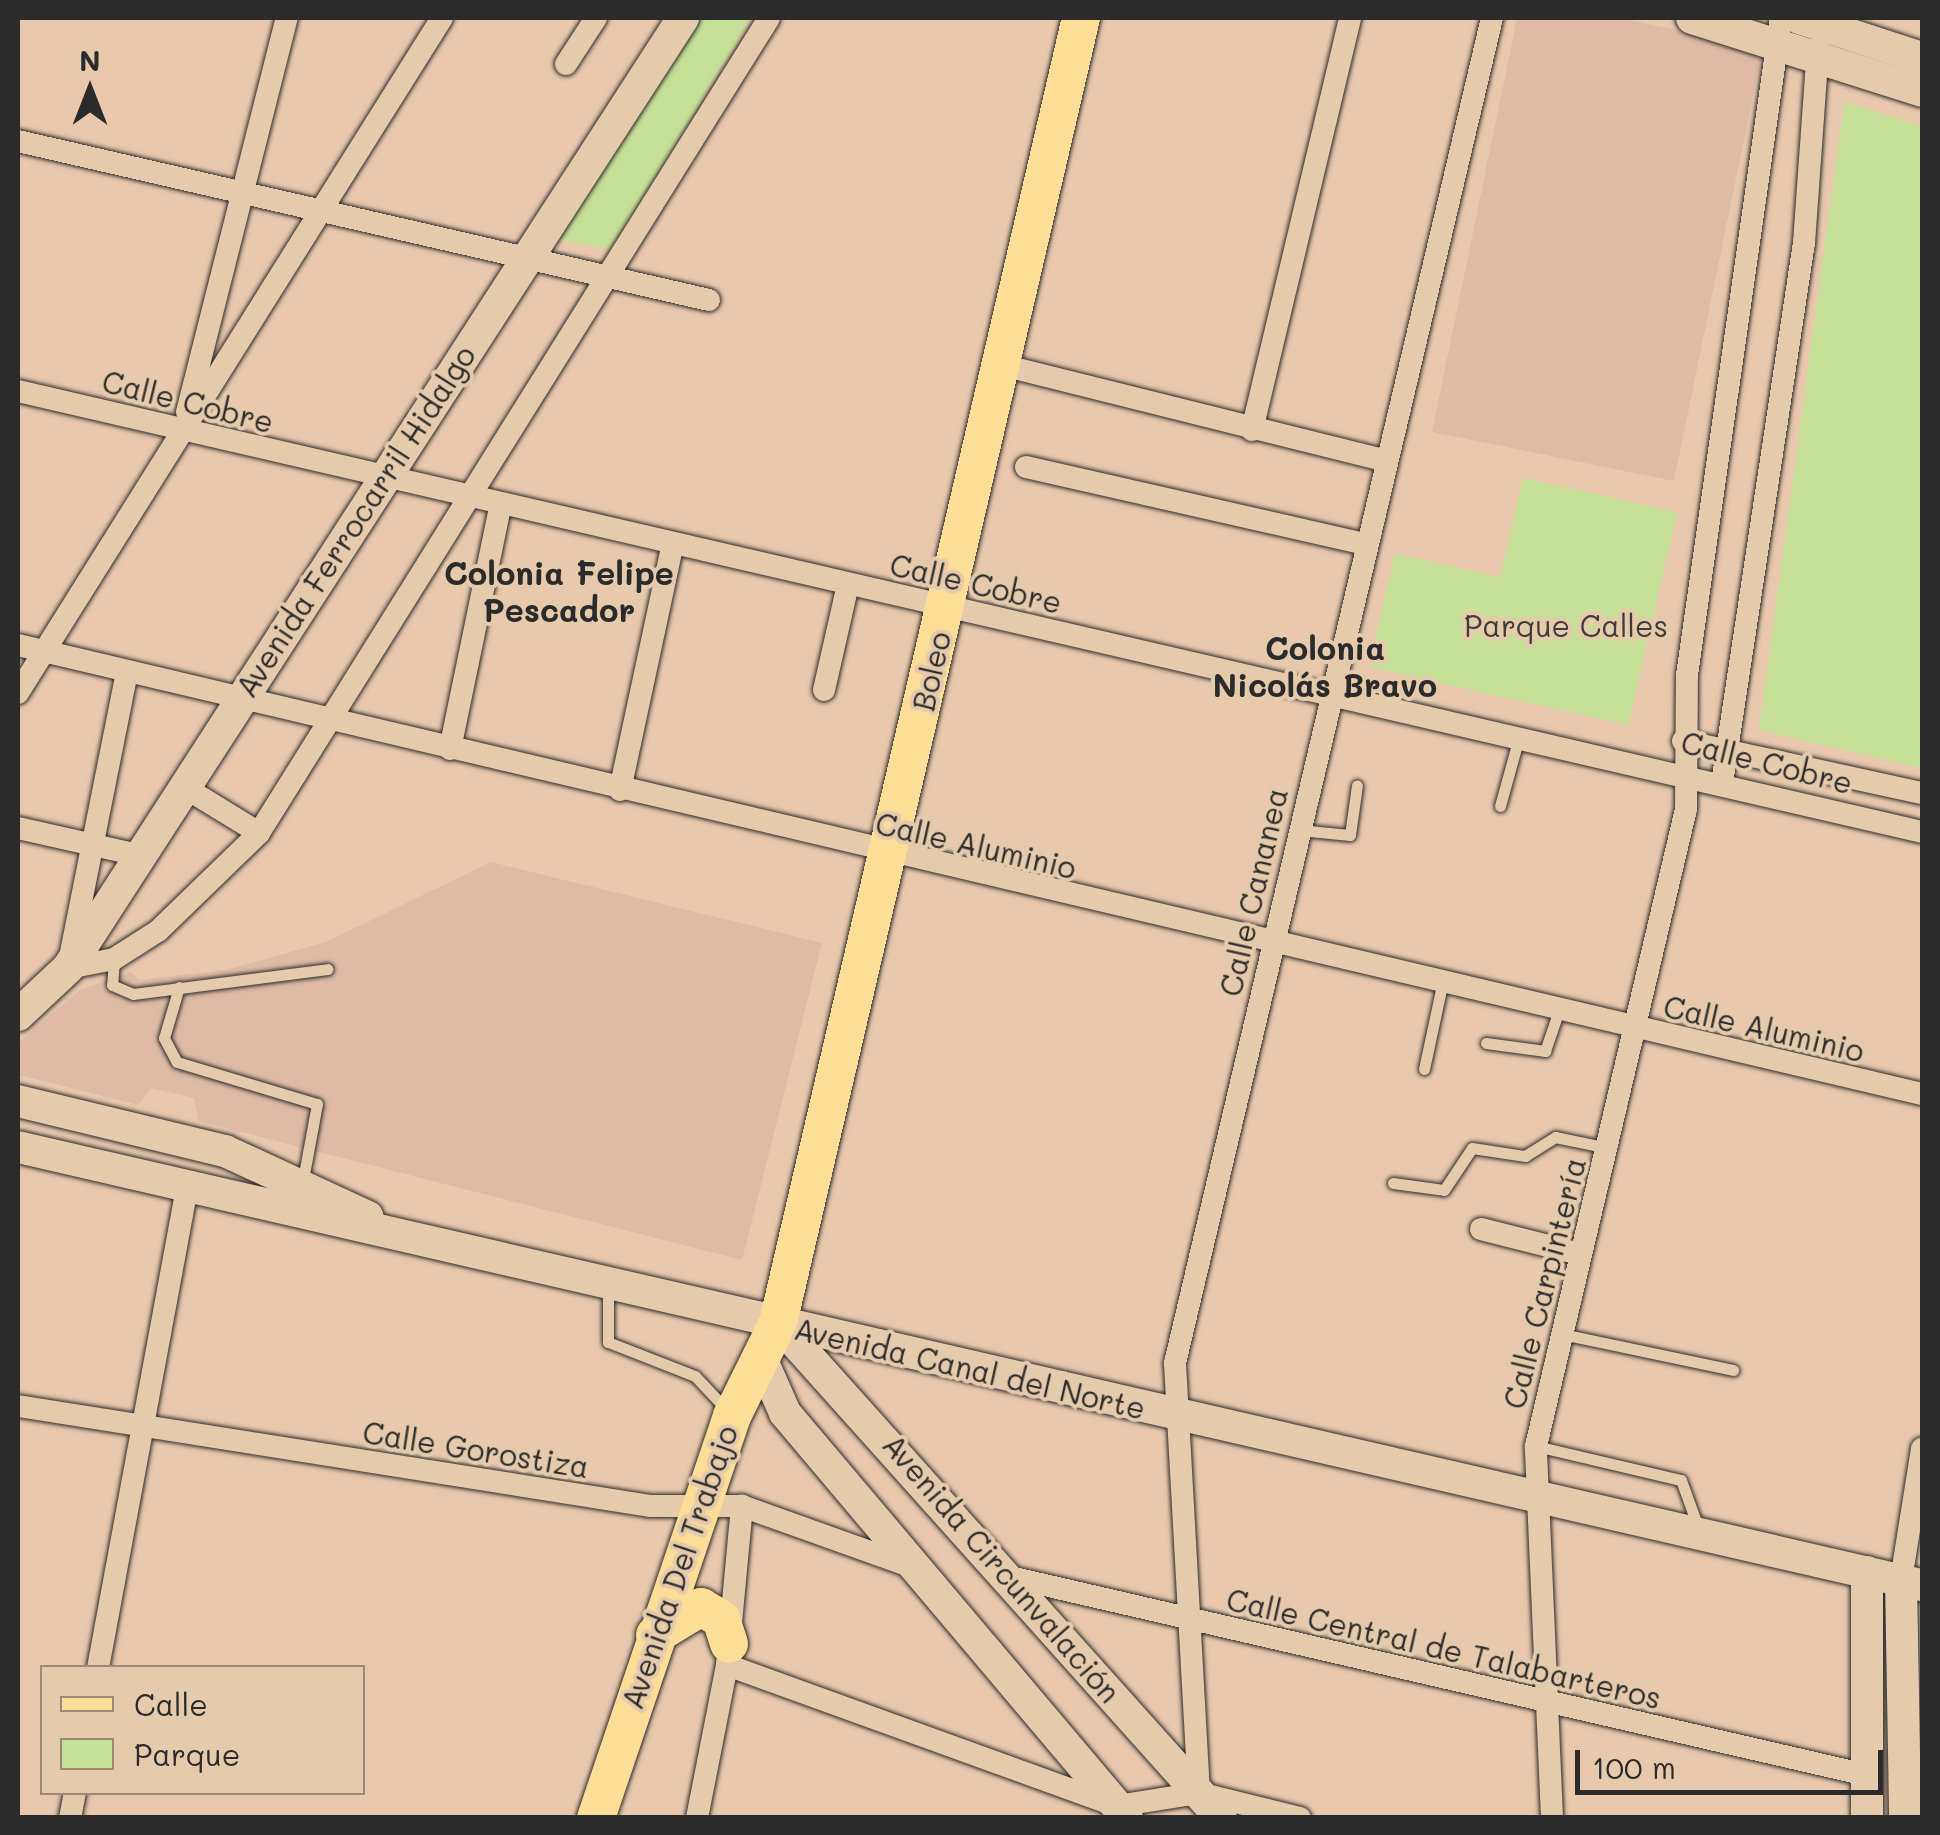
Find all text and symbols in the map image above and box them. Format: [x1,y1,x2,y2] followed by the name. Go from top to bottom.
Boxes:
[40,40,140,140] north arrow
[79,42,101,78] text: N
[228,338,482,704] street label: Avenida Ferrocarril Hidalgo
[99,362,277,440] street label: Calle Cobre
[887,546,1065,620] street label: Calle Cobre
[444,554,674,629] district label: Colonia Felipe Pescador
[1464,607,1668,643] park label: Parque Calles
[904,628,958,714] street label: Boleo
[1213,629,1437,704] district label: Colonia Nicolás Bravo
[1678,723,1856,801] street label: Calle Cobre
[1212,784,1294,1000] street label: Calle Cananea
[872,804,1080,886] street label: Calle Aluminio
[1660,987,1868,1069] street label: Calle Aluminio
[1495,1154,1593,1412] street label: Calle Carpintería
[791,1310,1149,1426] street label: Avenida Canal del Norte
[360,1413,592,1485] street label: Calle Gorostiza
[614,1420,744,1714] street label: Avenida Del Trabajo
[876,1427,1128,1709] street label: Avenida Circunvalación
[1223,1580,1665,1716] street label: Calle Central de Talabarteros
[40,1665,365,1795] legend
[134,1684,208,1724] text: Calle
[1580,1730,1888,1792] scale bar
[134,1734,240,1774] text: Parque
[1592,1747,1676,1787] text: 100 m

